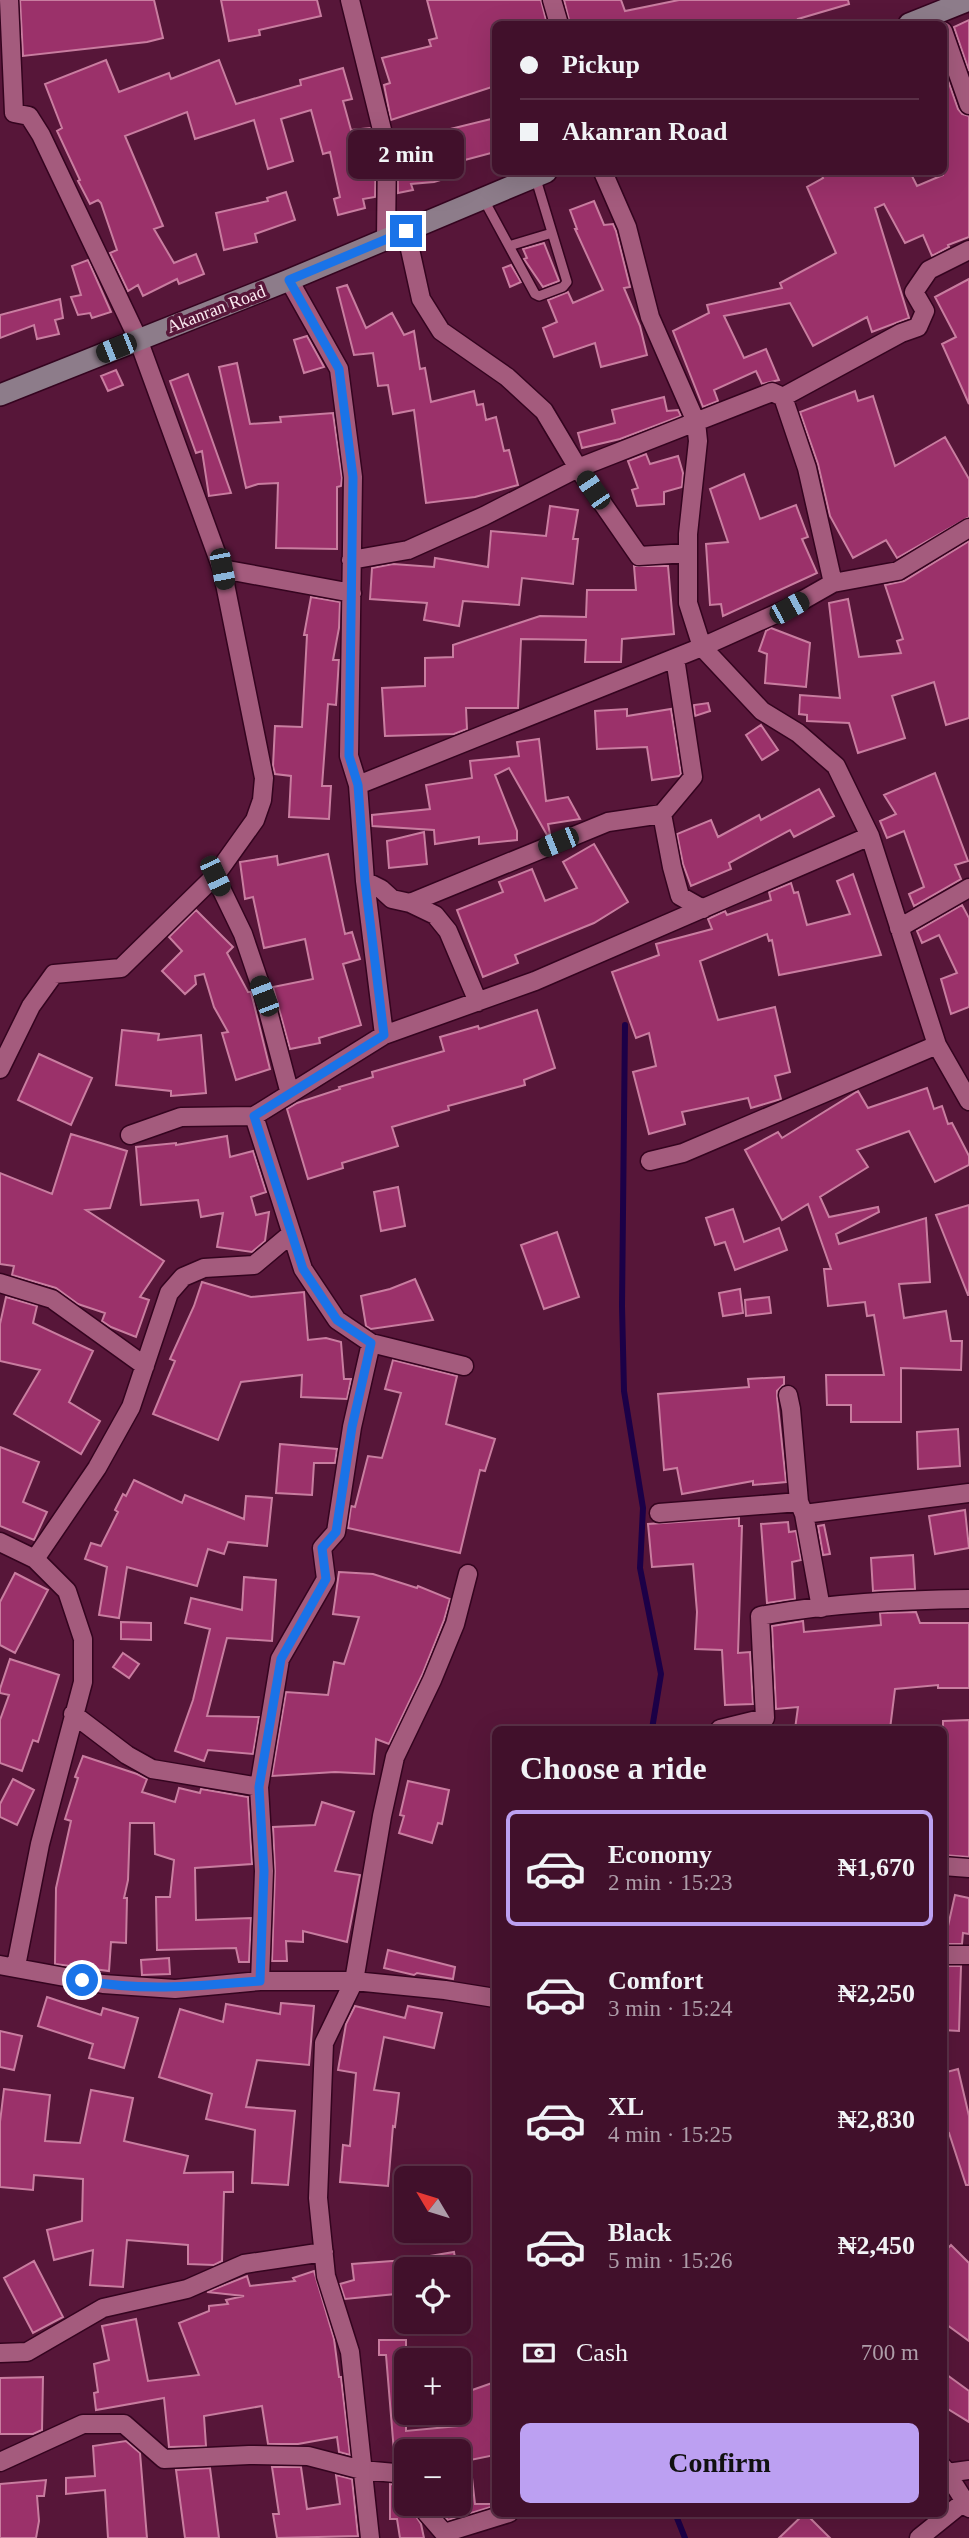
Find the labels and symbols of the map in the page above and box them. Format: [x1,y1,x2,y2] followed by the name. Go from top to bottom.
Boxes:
[348,130,464,178] callout: 2 min
[390,215,422,247] route end
[164,281,268,337] street label: Akanran Road
[93,330,140,366] car
[573,467,614,513] car
[208,546,237,592] car
[766,589,813,627] car
[535,824,582,860] car
[197,853,234,899] car
[247,973,282,1019] car
[66,1964,98,1996] route start
[394,2166,471,2244] north arrow

